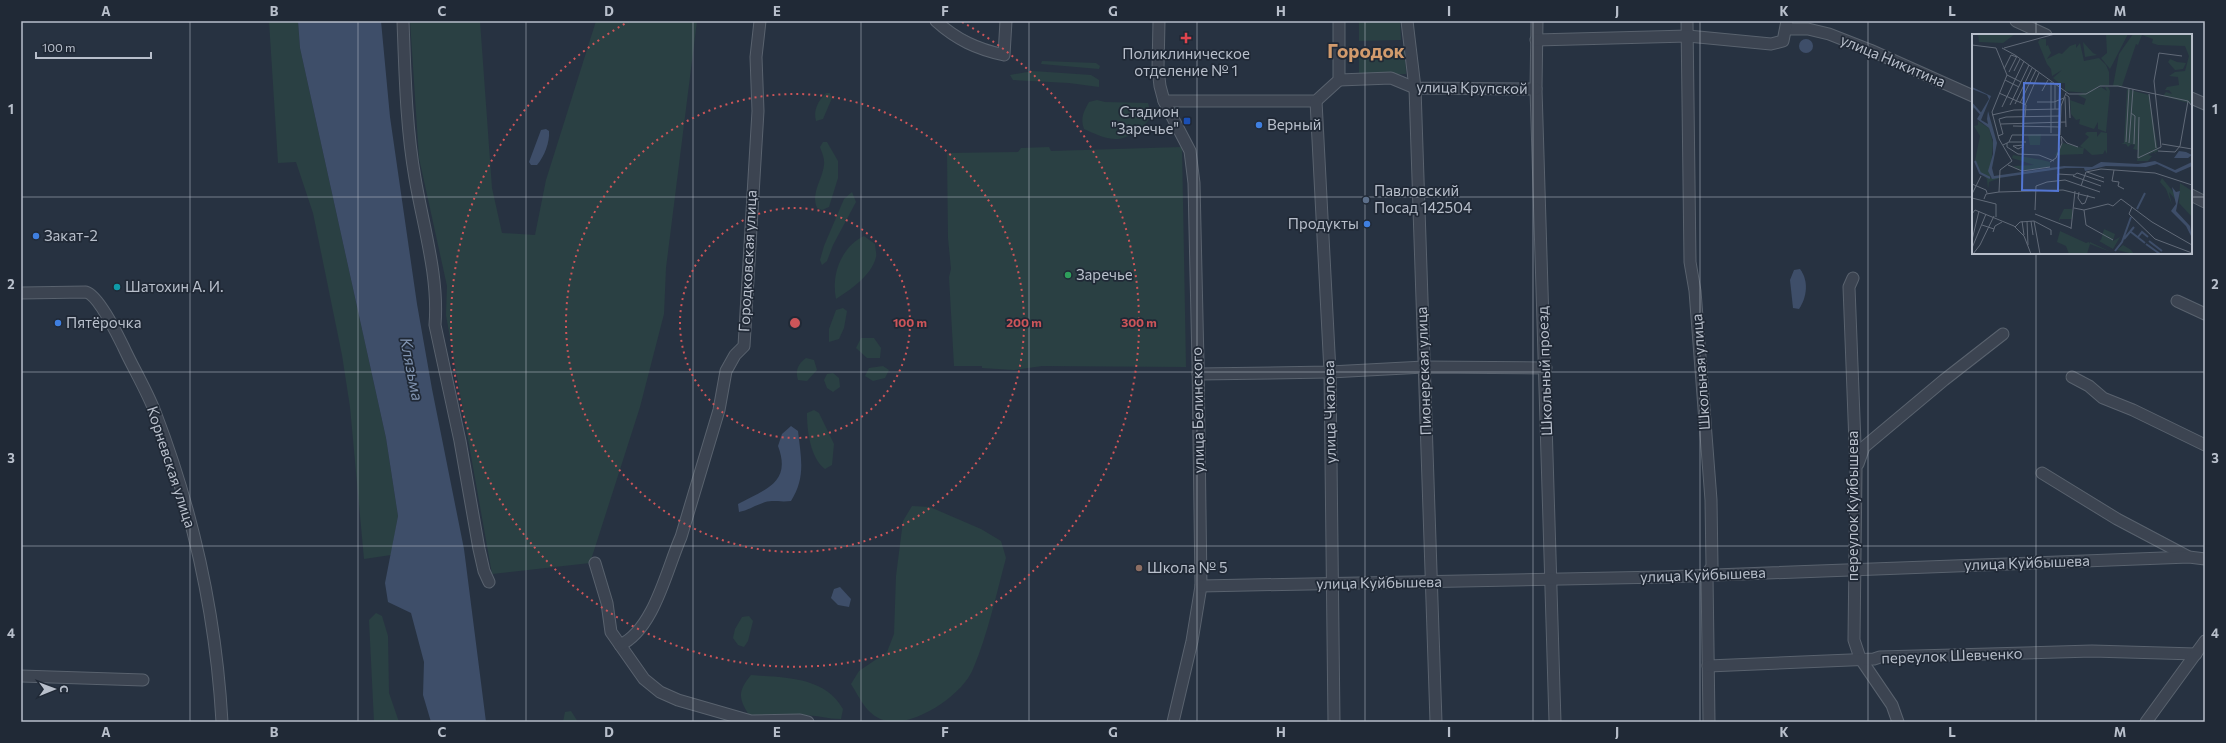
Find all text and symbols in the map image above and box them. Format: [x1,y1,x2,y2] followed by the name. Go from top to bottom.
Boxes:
[101,3,111,19] text: A
[270,3,279,19] text: B
[438,3,447,19] text: C
[604,3,614,19] text: D
[773,3,781,19] text: E
[941,3,949,19] text: F
[1108,3,1118,19] text: G
[1276,3,1286,19] text: H
[1447,3,1451,19] text: I
[1615,3,1619,19] text: J
[1779,3,1789,19] text: K
[1948,3,1956,19] text: L
[2114,3,2126,19] text: M
[1838,30,1949,90] street label: улица Никитина
[1180,32,1192,44] marker: Поликлиническое отделение № 1
[36,34,151,60] scale bar
[1972,34,2192,254] inset map
[1327,39,1405,62] district label: Городок
[42,40,76,54] text: 100 m
[1122,44,1250,79] place label: Поликлиническое отделение № 1
[1416,77,1528,97] street label: улица Крупской
[8,101,14,117] text: 1
[2212,101,2218,117] text: 1
[1111,102,1179,137] place label: Стадион "Заречье"
[1267,115,1321,133] place label: Верный
[1182,116,1192,126] marker: Стадион "Заречье"
[1254,120,1264,130] marker: Верный
[1374,181,1472,216] place label: Павловский Посад 142504
[734,189,760,332] street label: Городковская улица
[1361,195,1371,205] marker: Павловский Посад 142504
[1288,214,1359,232] place label: Продукты
[1362,219,1372,229] marker: Продукты
[44,226,98,244] place label: Закат-2
[31,231,41,241] marker: Закат-2
[1076,265,1133,283] place label: Заречье
[1063,270,1073,280] marker: Заречье
[7,276,15,292] text: 2
[2211,276,2219,292] text: 2
[125,277,224,295] place label: Шатохин А. И.
[112,282,122,292] marker: Шатохин А. И.
[1412,306,1434,436] street label: Пионерская улица
[1533,306,1555,436] street label: Школьный проезд
[66,313,141,331] place label: Пятёрочка
[1687,313,1713,431] street label: Школьная улица
[893,315,927,329] text: 100 m
[1006,315,1042,329] text: 200 m
[1121,315,1157,329] text: 300 m
[788,316,802,330] centre of rings
[53,318,63,328] marker: Пятёрочка
[397,336,428,402] water label: Клязьма
[1187,347,1207,473] street label: улица Белинского
[1319,360,1339,464] street label: улица Чкалова
[144,404,200,530] street label: Корневская улица
[1843,431,1861,581] street label: переулок Куйбышева
[7,450,15,466] text: 3
[2211,450,2219,466] text: 3
[1964,551,2090,573] street label: улица Куйбышева
[1147,558,1228,576] place label: Школа № 5
[1134,563,1144,573] marker: Школа № 5
[1640,563,1766,585] street label: улица Куйбышева
[1316,572,1442,592] street label: улица Куйбышева
[7,625,15,641] text: 4
[2211,625,2219,641] text: 4
[1881,644,2023,666] street label: переулок Шевченко
[34,669,74,709] north arrow
[58,685,71,693] text: С
[101,724,111,740] text: A
[270,724,279,740] text: B
[438,724,447,740] text: C
[604,724,614,740] text: D
[773,724,781,740] text: E
[941,724,949,740] text: F
[1108,724,1118,740] text: G
[1276,724,1286,740] text: H
[1447,724,1451,740] text: I
[1615,724,1619,740] text: J
[1779,724,1789,740] text: K
[1948,724,1956,740] text: L
[2114,724,2126,740] text: M

